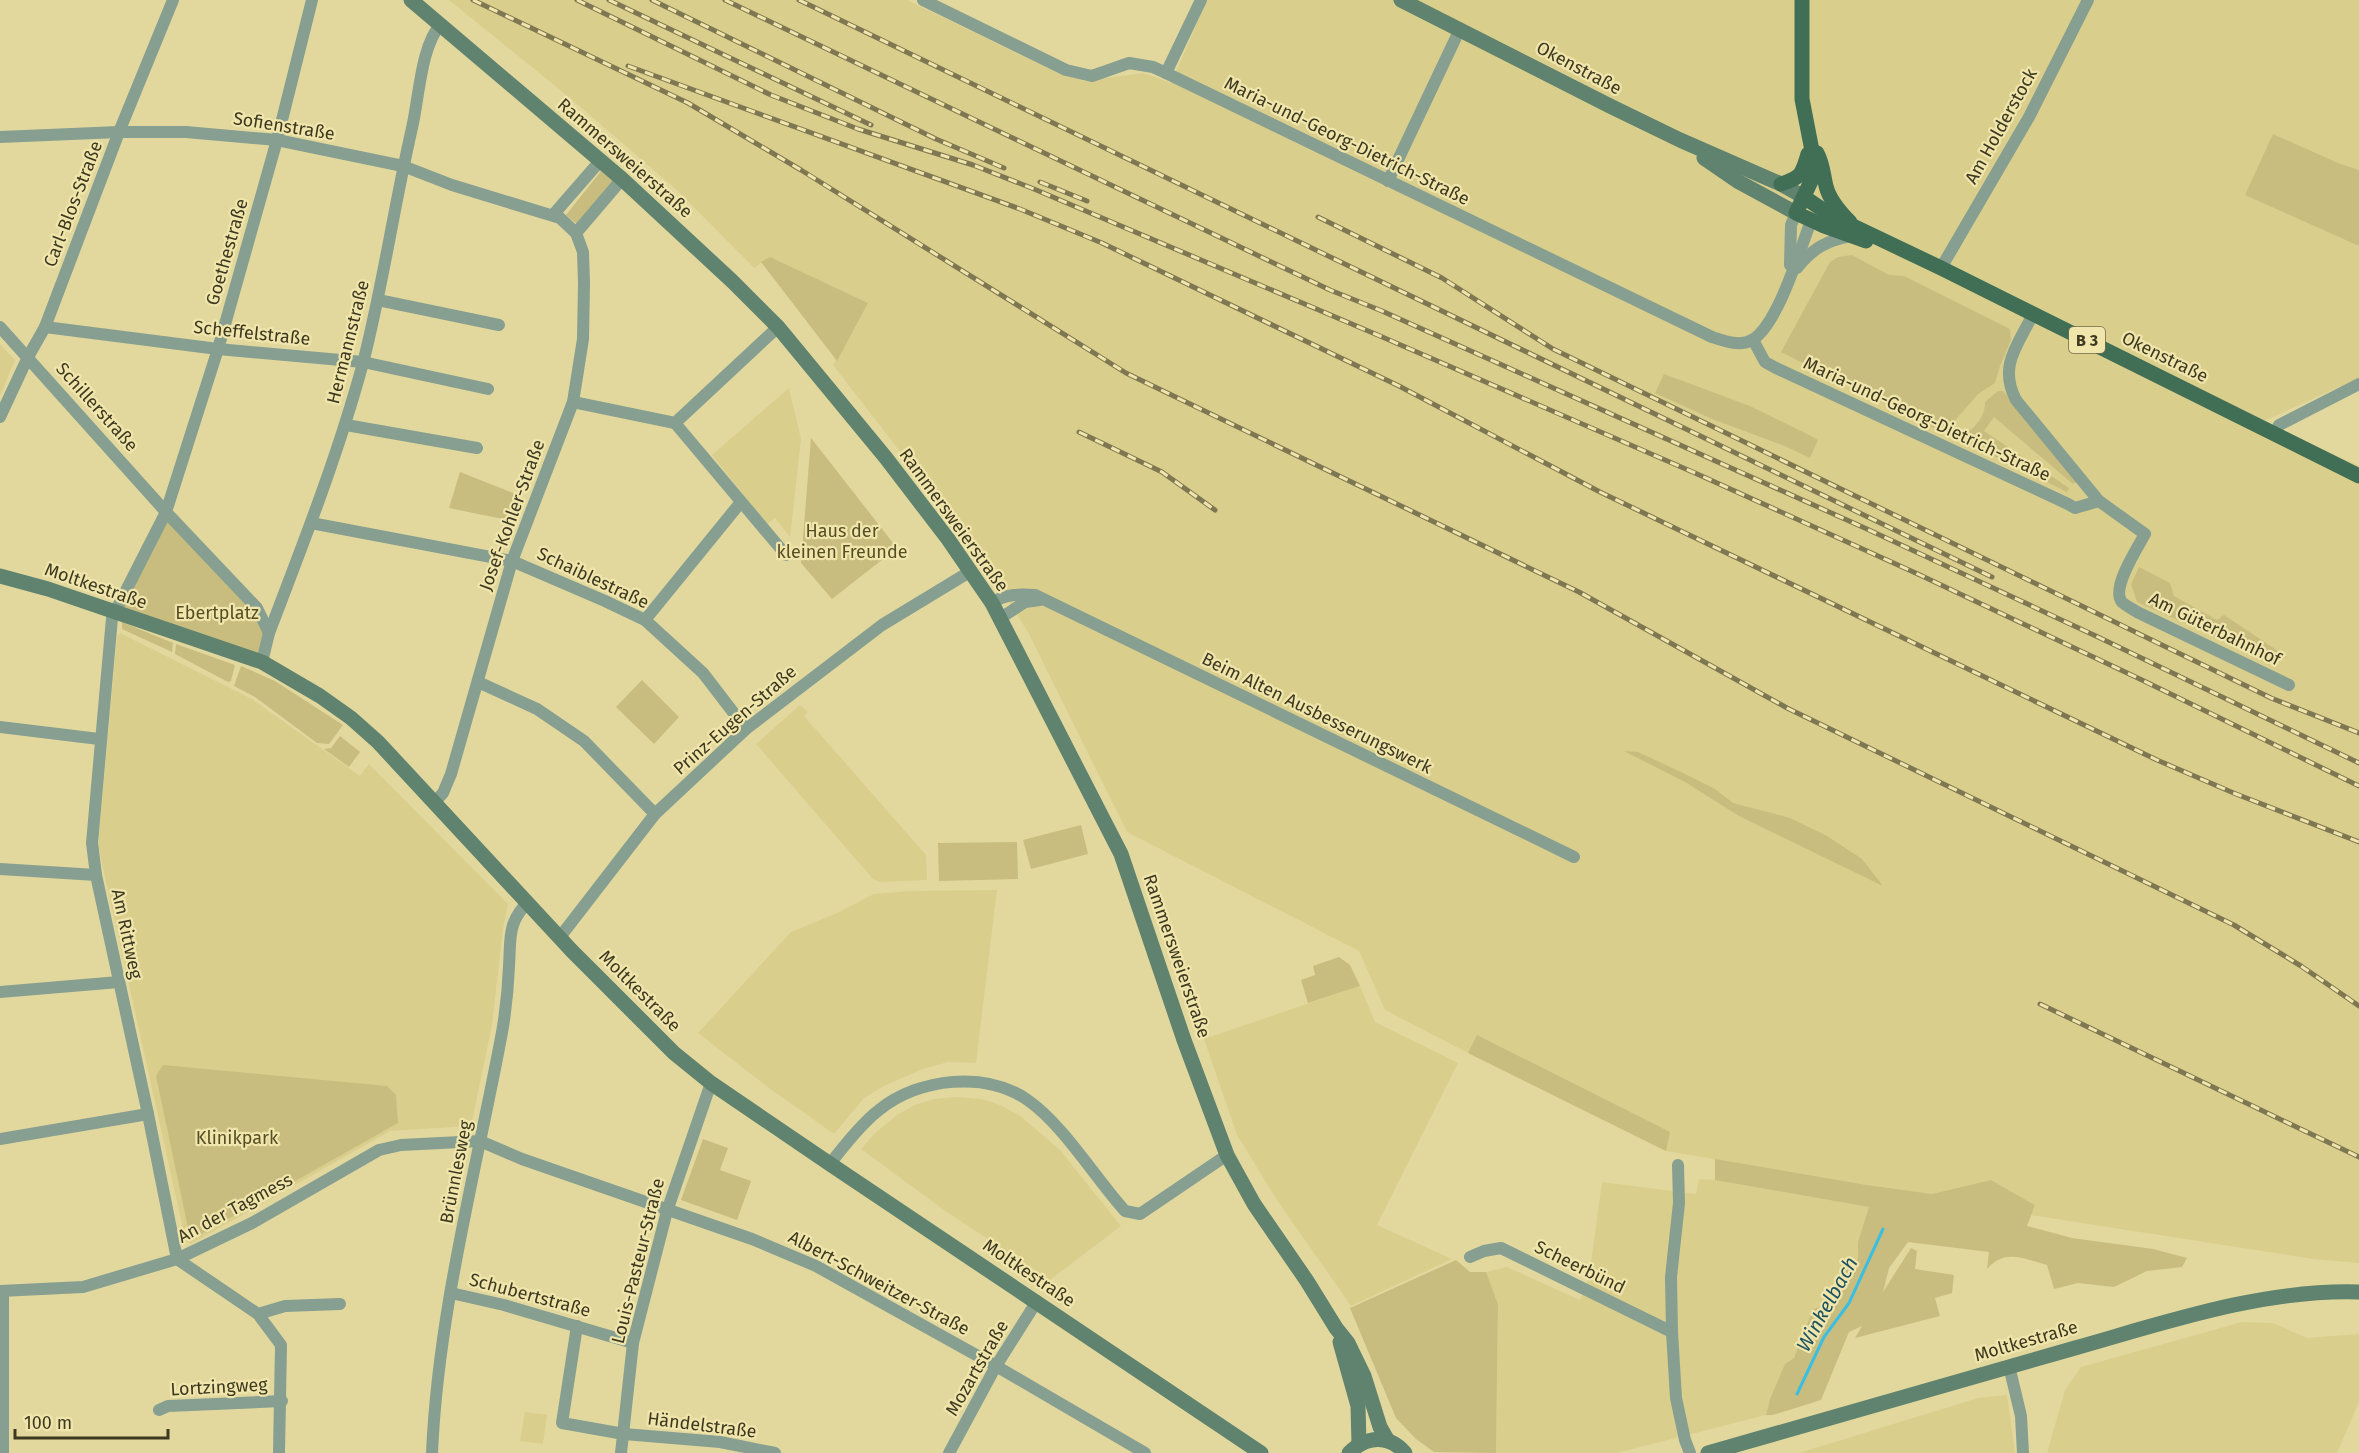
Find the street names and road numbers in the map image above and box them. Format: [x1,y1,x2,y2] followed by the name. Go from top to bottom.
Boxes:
[1533,36,1625,100] street label: Okenstraße
[1960,64,2042,188] street label: Am Holderstock
[1221,72,1473,210] street label: Maria-und-Georg-Dietrich-Straße
[553,93,697,223] street label: Rammersweierstraße
[232,107,336,145] street label: Sofienstraße
[39,138,107,270] street label: Carl-Blos-Straße
[201,196,253,308] street label: Goethestraße
[322,278,374,406] street label: Hermannstraße
[193,316,311,350] street label: Scheffelstraße
[2069,327,2105,353] road number: B 3
[2118,327,2212,387] street label: Okenstraße
[1800,352,2054,486] street label: Maria-und-Georg-Dietrich-Straße
[51,358,143,456] street label: Schillerstraße
[474,436,550,594] street label: Josef-Kohler-Straße
[895,444,1013,596] street label: Rammersweierstraße
[534,542,652,614] street label: Schaiblestraße
[42,558,150,614] street label: Moltkestraße
[2146,588,2286,671] street label: Am Güterbahnhof
[1198,648,1436,779] street label: Beim Alten Ausbesserungswerk
[669,661,801,779] street label: Prinz-Eugen-Straße
[1139,871,1215,1041] street label: Rammersweierstraße
[107,887,147,982] street label: Am Rittweg
[595,946,685,1036] street label: Moltkestraße
[435,1118,477,1226] street label: Brünnlesweg
[174,1168,296,1248] street label: An der Tagmess
[607,1176,669,1346] street label: Louis-Pasteur-Straße
[785,1226,973,1340] street label: Albert-Schweitzer-Straße
[979,1234,1079,1312] street label: Moltkestraße
[1531,1236,1629,1298] street label: Scheerbünd
[467,1268,593,1322] street label: Schubertstraße
[941,1316,1013,1420] street label: Mozartstraße
[1972,1316,2080,1366] street label: Moltkestraße
[170,1373,269,1401] street label: Lortzingweg
[646,1407,758,1443] street label: Händelstraße

